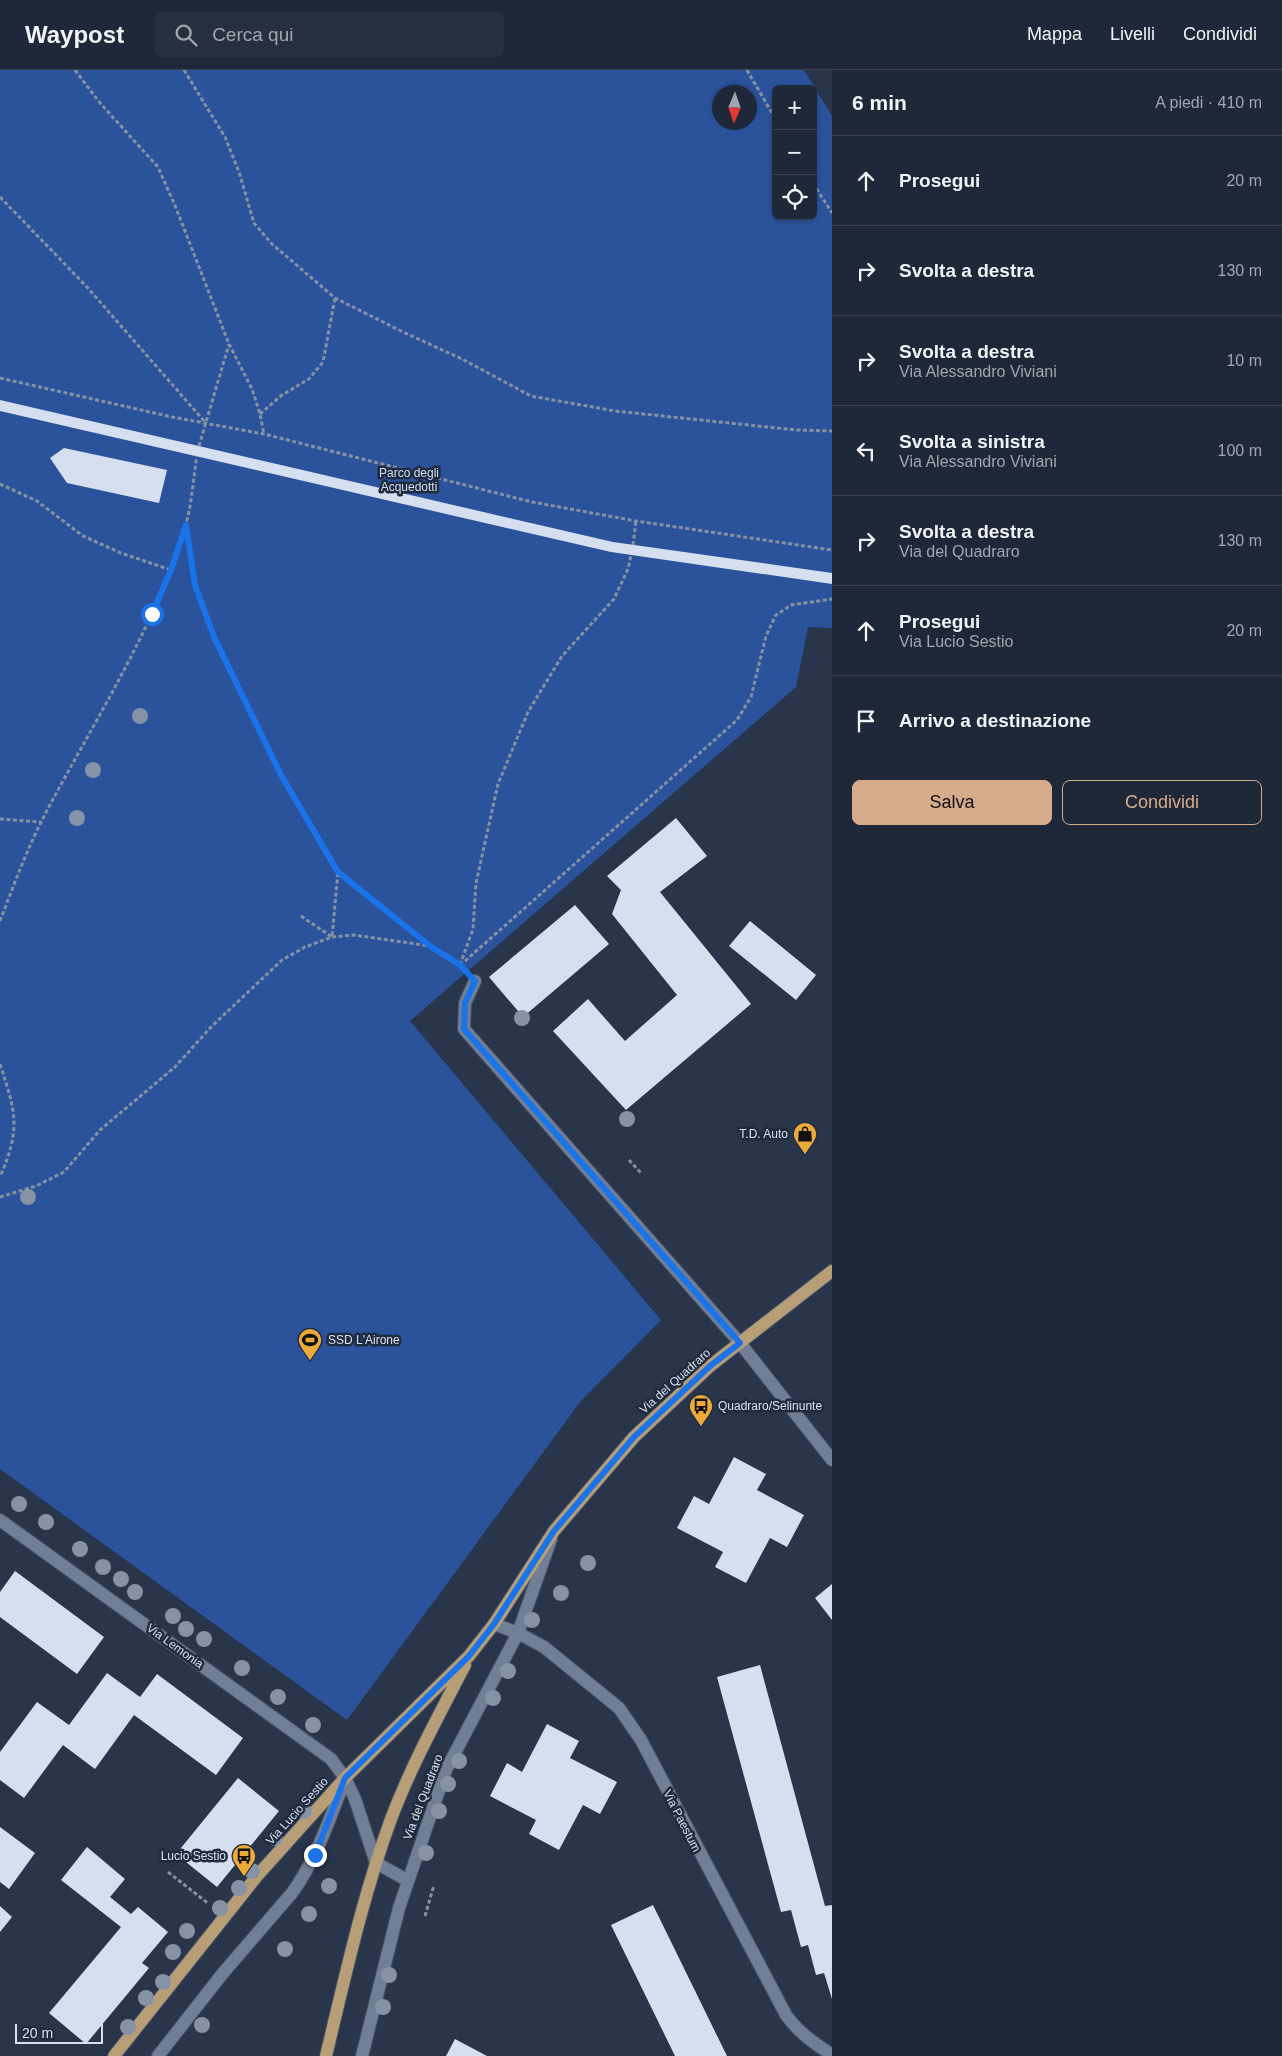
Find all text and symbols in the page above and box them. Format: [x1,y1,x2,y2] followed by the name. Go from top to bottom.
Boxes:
[154,12,504,57] search box
[25,21,124,48] text: Waypost
[172,21,200,49] icon: search
[212,24,293,45] text: Cerca qui
[1027,24,1082,44] text: Mappa
[1110,24,1155,44] text: Livelli
[1183,24,1257,44] text: Condividi
[712,85,757,130] north arrow
[772,85,817,220] map controls
[772,85,817,130] button: +
[852,91,907,114] text: 6 min
[1155,94,1262,111] text: A piedi · 410 m
[772,130,817,175] button: −
[852,167,880,195] icon: ahead
[899,170,980,191] text: Prosegui
[1226,172,1262,189] text: 20 m
[772,175,817,220] button: locate
[852,257,880,285] icon: right
[899,260,1034,281] text: Svolta a destra
[1218,262,1262,279] text: 130 m
[899,341,1034,362] text: Svolta a destra
[852,347,880,375] icon: right
[1226,352,1262,369] text: 10 m
[899,363,1057,380] text: Via Alessandro Viviani
[899,431,1045,452] text: Svolta a sinistra
[852,437,880,465] icon: left
[1218,442,1262,459] text: 100 m
[899,453,1057,470] text: Via Alessandro Viviani
[379,466,439,494] park label: Parco degli Acquedotti
[899,521,1034,542] text: Svolta a destra
[852,527,880,555] icon: right
[1218,532,1262,549] text: 130 m
[899,543,1020,560] text: Via del Quadraro
[141,603,164,626] route start
[899,611,980,632] text: Prosegui
[852,617,880,645] icon: ahead
[1226,622,1262,639] text: 20 m
[899,633,1013,650] text: Via Lucio Sestio
[852,707,880,735] icon: arrive
[899,710,1091,731] text: Arrivo a destinazione
[852,780,1052,825] button: Salva
[1062,780,1262,825] button: Condividi
[792,1121,818,1155] shop icon: T.D. Auto
[739,1127,788,1141] place label: T.D. Auto
[297,1327,323,1361] sports icon: SSD L'Airone
[328,1333,400,1347] place label: SSD L'Airone
[637,1345,714,1416] street label: Via del Quadraro
[688,1393,714,1427] bus stop icon: Quadraro/Selinunte
[718,1399,822,1413] place label: Quadraro/Selinunte
[144,1621,206,1671] street label: Via Lemonia
[400,1752,446,1842] street label: Via del Quadraro
[263,1774,331,1848] street label: Via Lucio Sestio
[660,1788,704,1854] street label: Via Paestum
[231,1843,257,1877] bus stop icon: Lucio Sestio
[304,1844,327,1867] route end
[161,1849,226,1863] place label: Lucio Sestio
[15,2021,102,2044] scale bar
[22,2025,53,2041] text: 20 m

